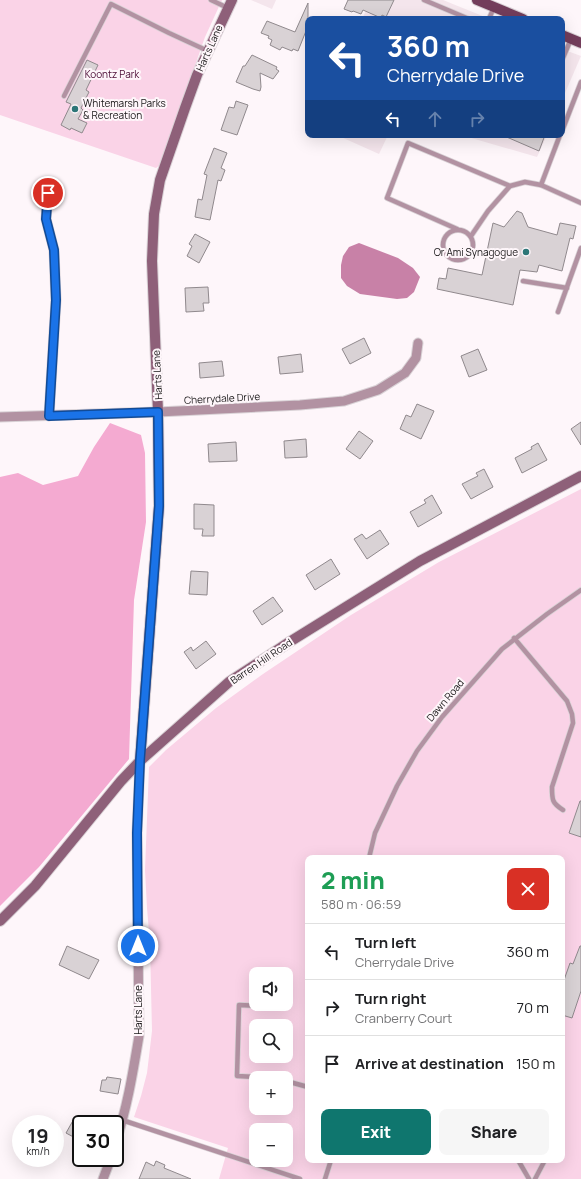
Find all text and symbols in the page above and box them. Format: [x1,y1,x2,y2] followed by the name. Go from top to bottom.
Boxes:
[193,22,226,74] street label: Harts Lane
[387,27,470,65] text: 360 m
[321,32,373,84] icon: left
[387,63,524,87] text: Cherrydale Drive
[85,67,140,81] park label: Koontz Park
[83,96,166,122] place label: Whitemarsh Parks & Recreation
[70,104,80,114] marker: Whitemarsh Parks & Recreation
[382,108,404,130] icon: left
[424,108,446,130] icon: ahead
[466,108,488,130] icon: right
[31,176,65,210] pin
[37,182,59,204] icon: arrive
[434,245,518,259] place label: Or Ami Synagogue
[521,247,531,257] marker: Or Ami Synagogue
[149,350,165,400] street label: Harts Lane
[184,389,261,407] street label: Cherrydale Drive
[227,635,295,687] street label: Barren Hill Road
[423,676,467,724] street label: Dawn Road
[321,863,385,896] text: 2 min
[507,868,549,910] button: close
[321,895,401,913] text: 580 m · 06:59
[117,925,159,967] position arrow
[355,932,417,953] text: Turn left
[321,941,343,963] icon: left
[507,941,549,962] text: 360 m
[355,953,454,971] text: Cherrydale Drive
[249,967,293,1167] map controls
[249,967,293,1011] button: sound
[131,985,145,1035] street label: Harts Lane
[355,988,426,1009] text: Turn right
[321,997,343,1019] icon: right
[517,997,549,1018] text: 70 m
[355,1009,452,1027] text: Cranberry Court
[249,1019,293,1063] button: search
[321,1053,343,1075] icon: arrive
[355,1053,504,1074] text: Arrive at destination
[516,1053,555,1074] text: 150 m
[249,1071,293,1115] button: +
[321,1109,431,1155] button: Exit
[439,1109,549,1155] button: Share
[72,1115,124,1167] speed limit sign: 30
[27,1122,49,1149] text: 19
[249,1123,293,1167] button: −
[26,1144,50,1158] text: km/h

